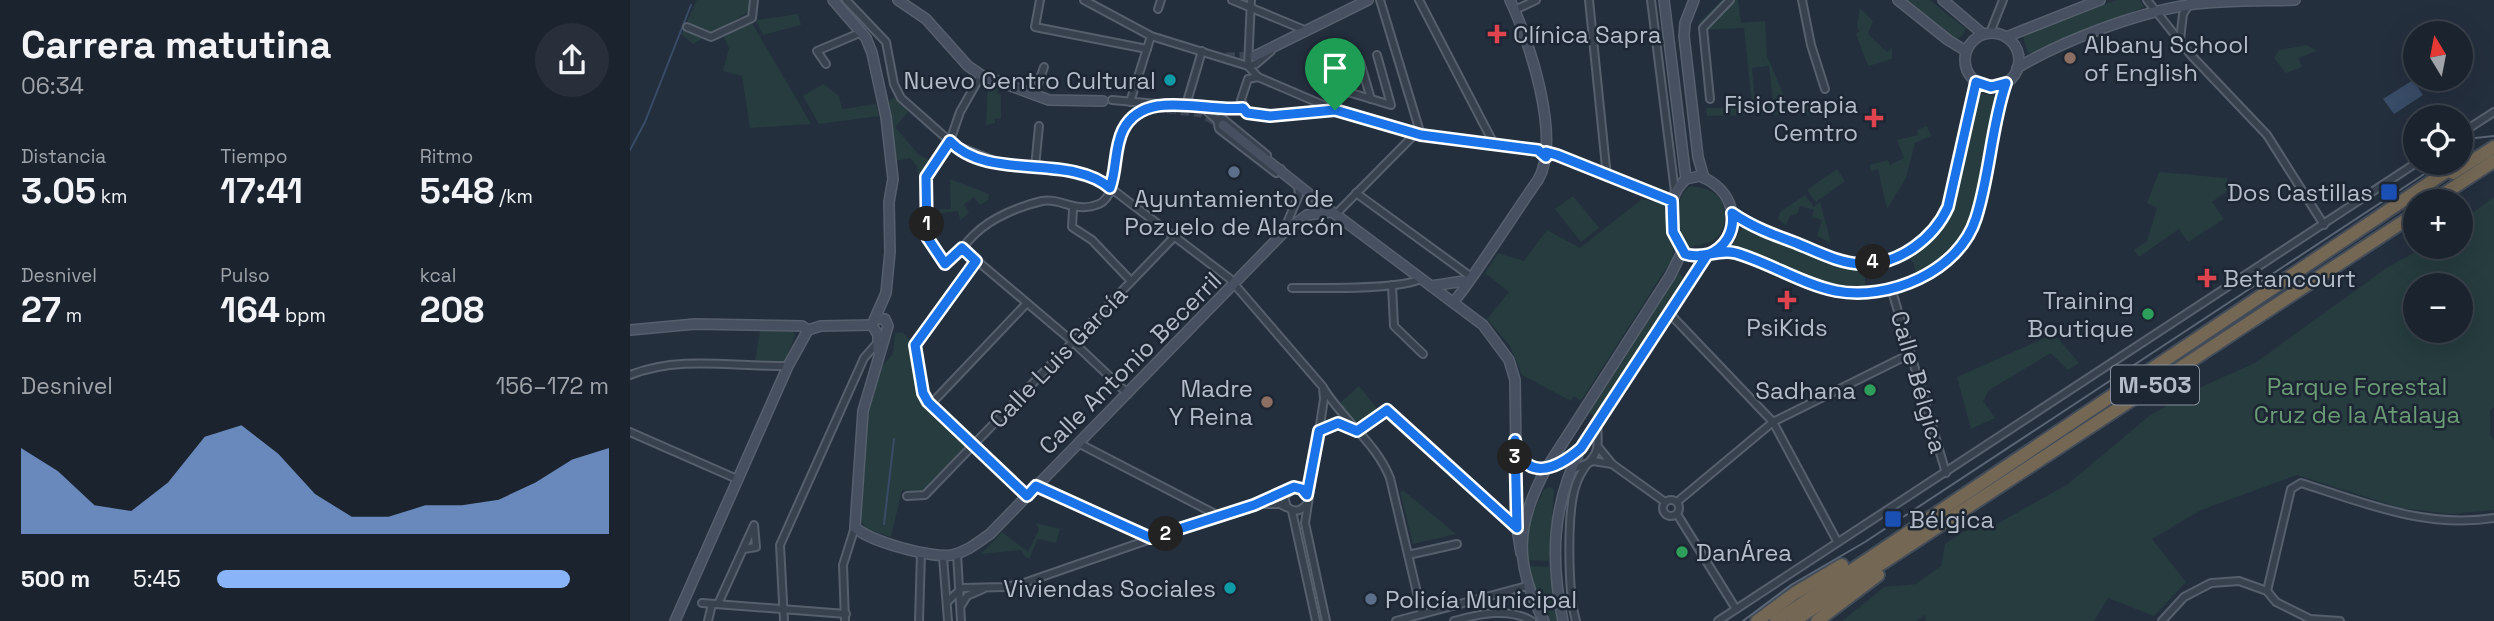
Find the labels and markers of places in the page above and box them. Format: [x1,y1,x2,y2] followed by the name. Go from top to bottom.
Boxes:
[1513,19,1662,50] place label: Clínica Sapra
[1487,24,1507,44] marker: Clínica Sapra
[2084,29,2249,88] place label: Albany School of English
[1305,38,1365,110] pin
[2062,50,2078,66] marker: Albany School of English
[904,65,1156,96] place label: Nuevo Centro Cultural
[1162,72,1178,88] marker: Nuevo Centro Cultural
[1724,89,1858,148] place label: Fisioterapia Cemtro
[1864,108,1884,128] marker: Fisioterapia Cemtro
[1226,164,1242,180] marker: Ayuntamiento de Pozuelo de Alarcón
[2227,177,2373,208] place label: Dos Castillas
[2379,182,2399,202] marker: Dos Castillas
[1124,183,1344,242] place label: Ayuntamiento de Pozuelo de Alarcón
[910,206,944,242] pin: 1
[1856,244,1890,280] pin: 4
[2223,263,2356,294] place label: Betancourt
[2197,268,2217,288] marker: Betancourt
[2027,285,2134,344] place label: Training Boutique
[1777,290,1797,310] marker: PsiKids
[2140,306,2156,322] marker: Training Boutique
[1746,312,1828,343] place label: PsiKids
[1169,373,1253,432] place label: Madre Y Reina
[1755,375,1856,406] place label: Sadhana
[1862,382,1878,398] marker: Sadhana
[1259,394,1275,410] marker: Madre Y Reina
[1498,440,1533,475] pin: 3
[1909,504,1995,535] place label: Bélgica
[1883,509,1903,529] marker: Bélgica
[1148,516,1184,552] pin: 2
[1696,537,1792,568] place label: DanÁrea
[1674,544,1690,560] marker: DanÁrea
[1003,573,1216,604] place label: Viviendas Sociales
[1222,580,1238,596] marker: Viviendas Sociales
[1385,584,1577,615] place label: Policía Municipal
[1363,591,1379,607] marker: Policía Municipal

